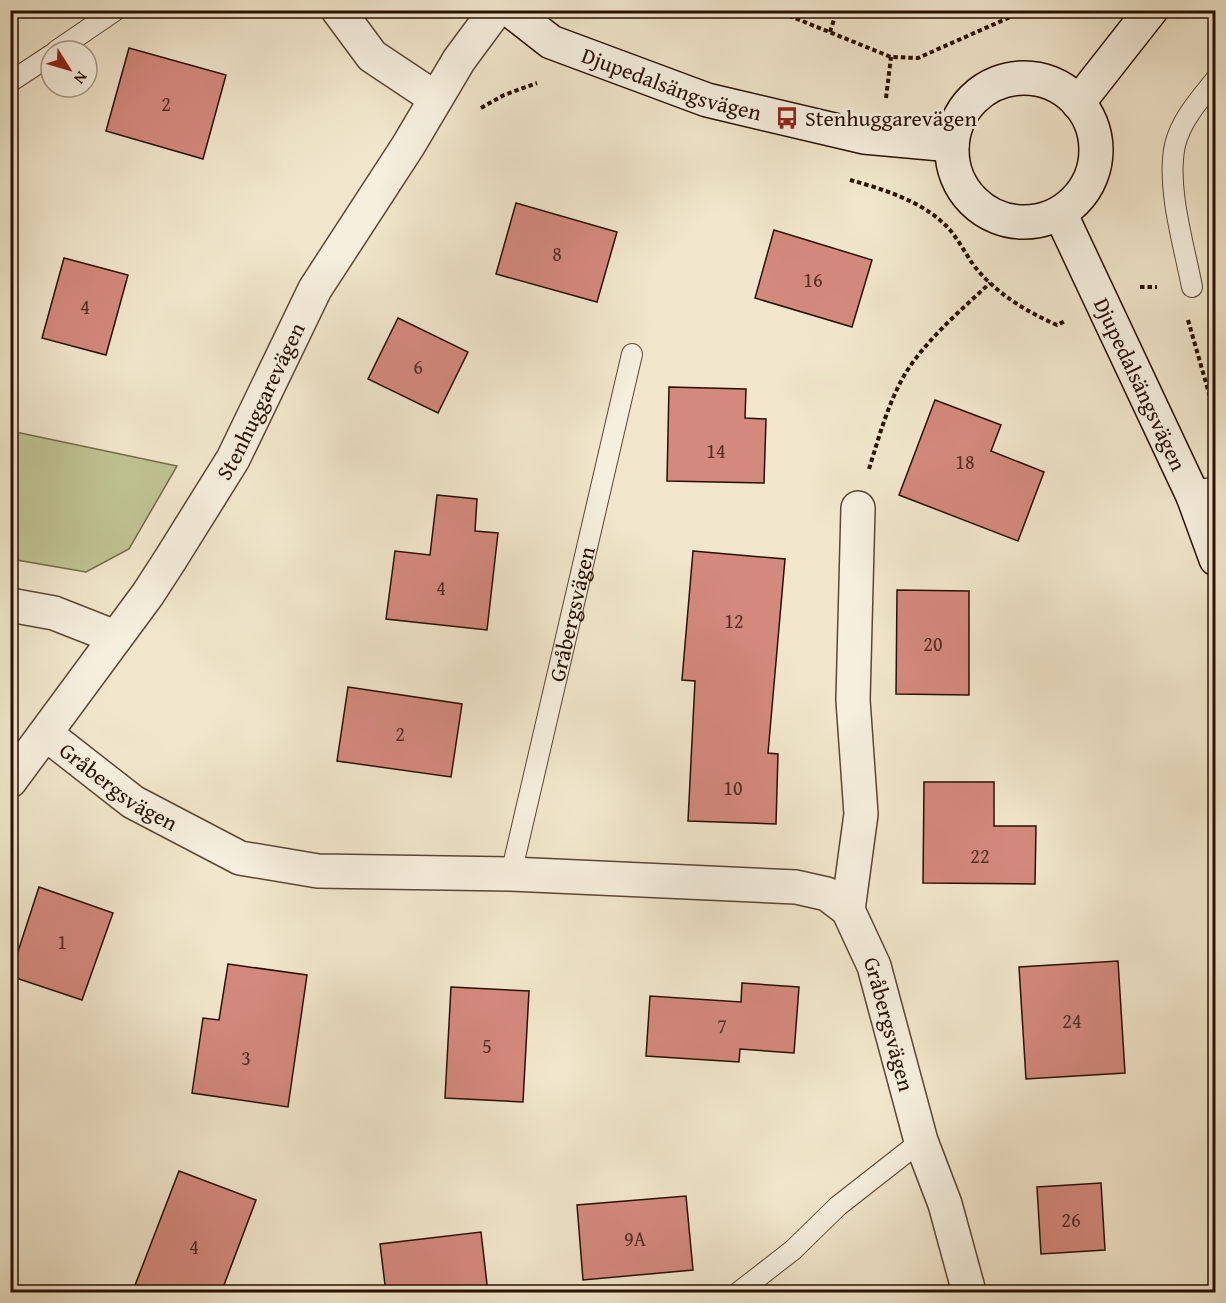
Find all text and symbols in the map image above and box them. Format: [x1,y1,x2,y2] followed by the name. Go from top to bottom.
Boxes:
[39,39,99,99] north arrow
[577,39,765,128] street label: Djupedalsängsvägen
[68,67,94,90] text: N
[161,89,171,118] house number: 2
[805,102,977,134] place label: Stenhuggarevägen
[774,105,800,131] bus stop icon: Stenhuggarevägen
[552,239,562,268] house number: 8
[803,265,823,294] house number: 16
[80,292,90,321] house number: 4
[1086,292,1195,476] street label: Djupedalsängsvägen
[208,316,313,486] street label: Stenhuggarevägen
[413,352,423,381] house number: 6
[706,436,726,465] house number: 14
[955,447,975,476] house number: 18
[540,543,603,685] street label: Gråbergsvägen
[436,573,446,602] house number: 4
[724,606,744,635] house number: 12
[923,629,943,658] house number: 20
[395,719,405,748] house number: 2
[53,734,184,839] street label: Gråbergsvägen
[723,773,743,802] house number: 10
[970,841,990,870] house number: 22
[57,927,67,956] house number: 1
[856,951,923,1095] street label: Gråbergsvägen
[1062,1006,1082,1035] house number: 24
[717,1011,727,1040] house number: 7
[482,1031,492,1060] house number: 5
[241,1043,251,1072] house number: 3
[1061,1205,1081,1234] house number: 26
[624,1224,646,1253] house number: 9A
[189,1232,199,1261] house number: 4

